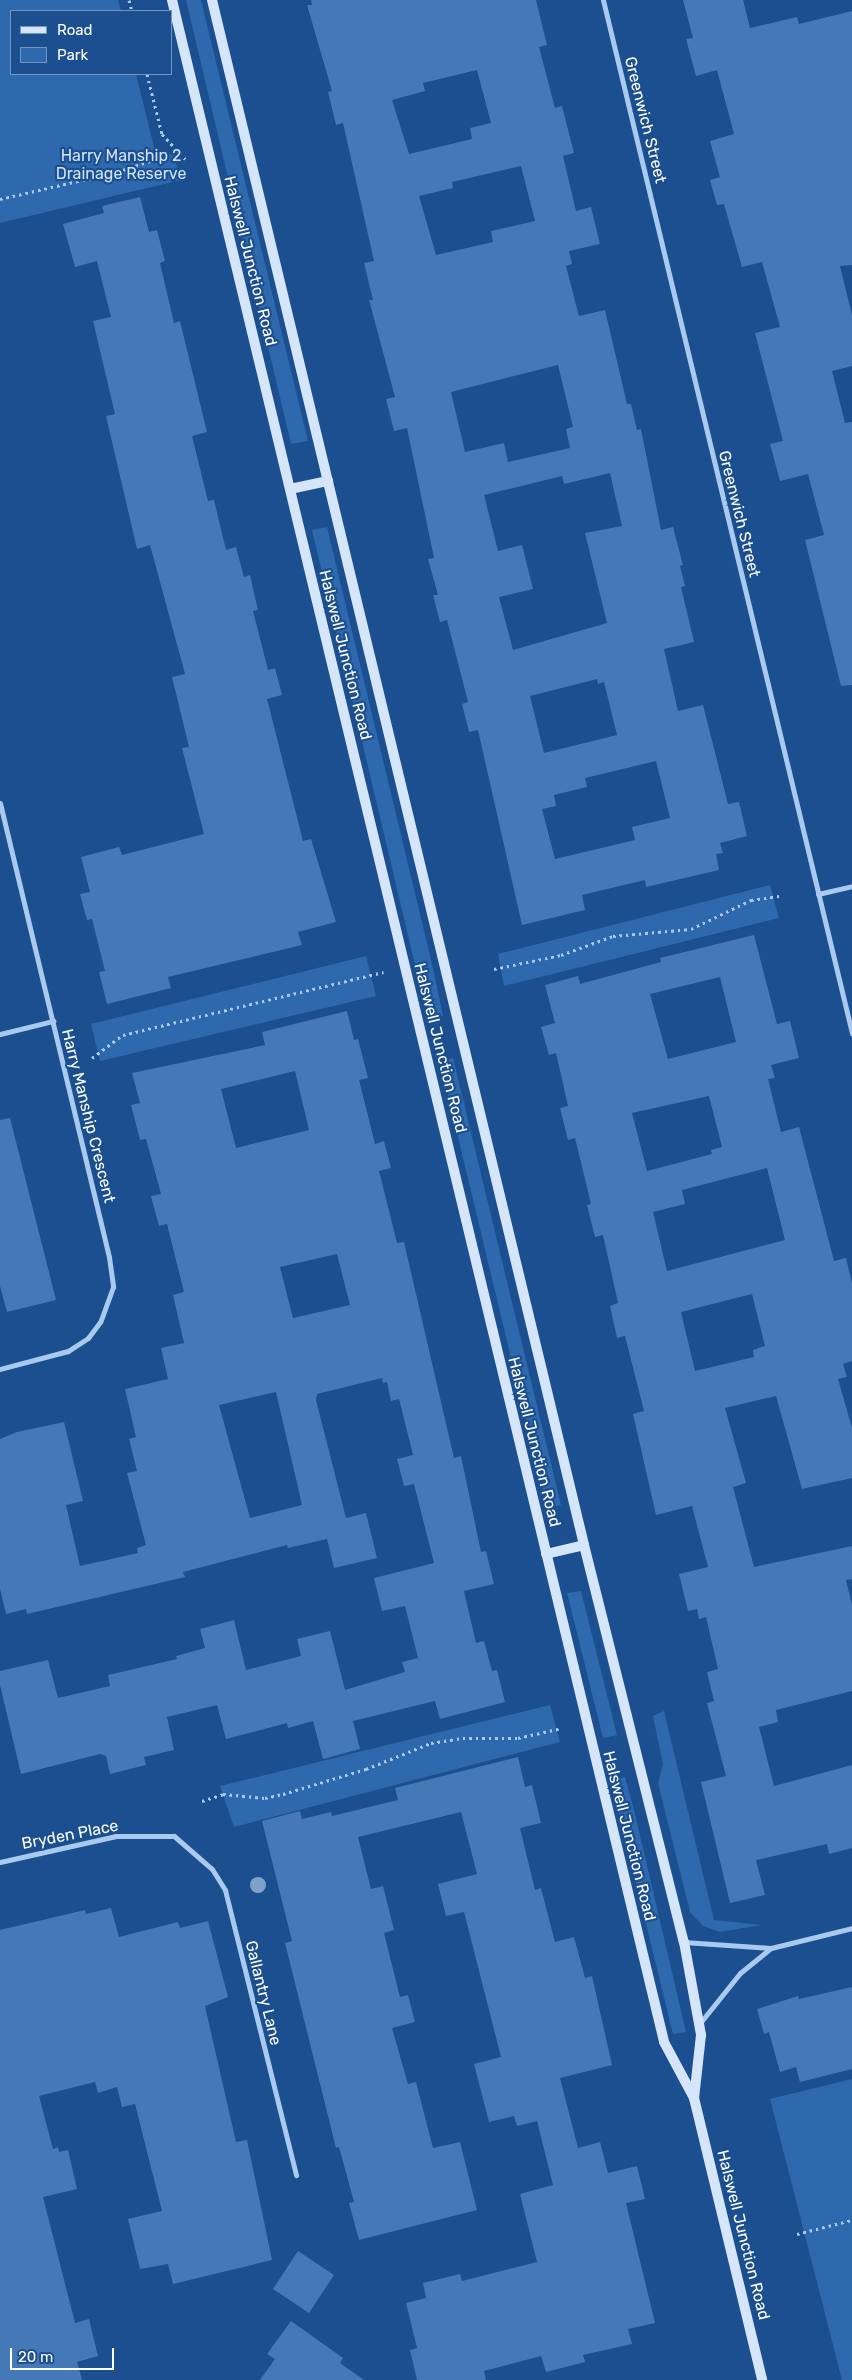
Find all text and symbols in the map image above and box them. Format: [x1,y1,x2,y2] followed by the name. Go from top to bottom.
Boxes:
[10,10,172,75] legend
[57,21,93,39] text: Road
[57,46,88,64] text: Park
[620,55,670,185] street label: Greenwich Street
[56,146,186,184] park label: Harry Manship 2 Drainage Reserve
[220,174,280,348] street label: Halswell Junction Road
[714,449,764,579] street label: Greenwich Street
[315,568,375,742] street label: Halswell Junction Road
[410,961,470,1135] street label: Halswell Junction Road
[57,1027,119,1205] street label: Harry Manship Crescent
[504,1355,564,1529] street label: Halswell Junction Road
[599,1749,659,1923] street label: Halswell Junction Road
[20,1816,120,1854] street label: Bryden Place
[241,1939,285,2047] street label: Gallantry Lane
[713,2148,773,2322] street label: Halswell Junction Road
[12,2338,116,2370] scale bar
[18,2348,53,2366] text: 20 m

